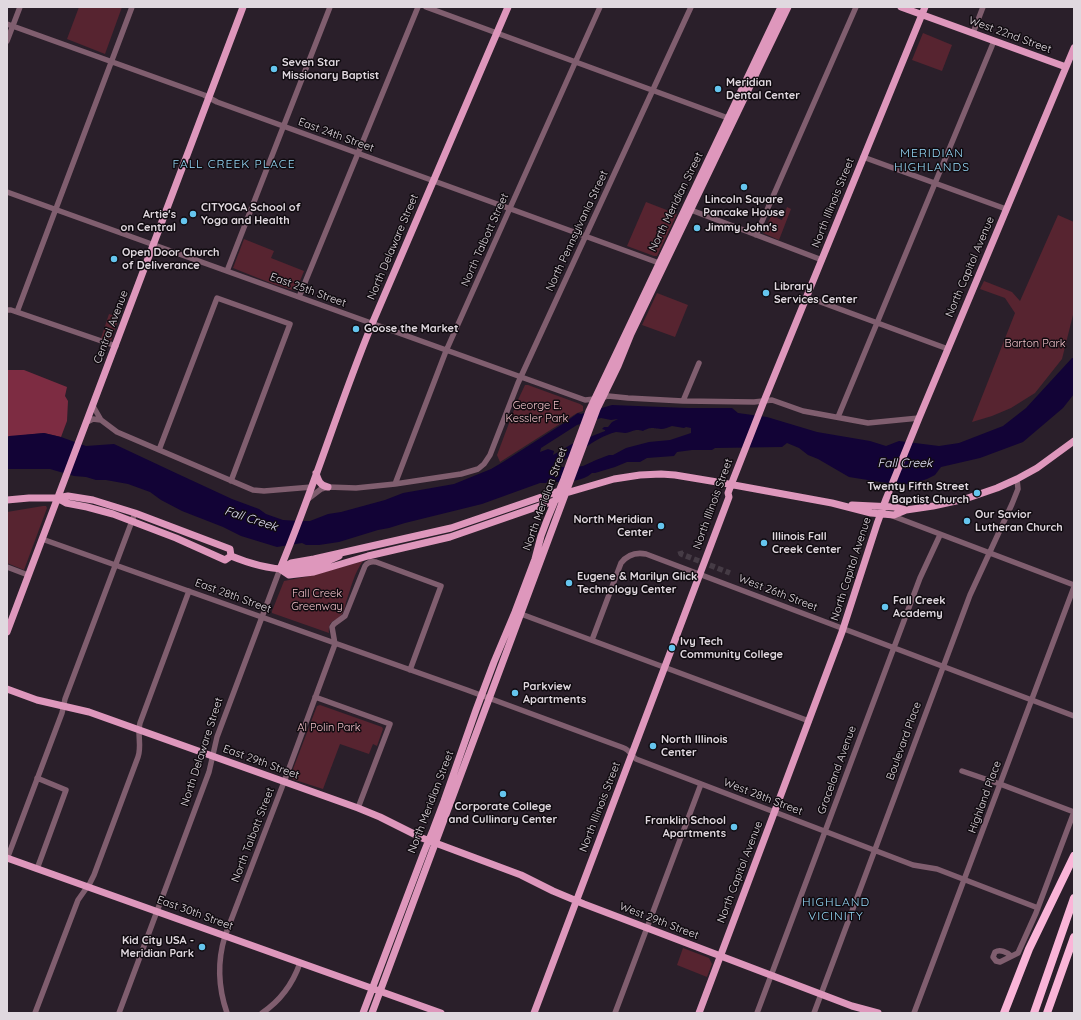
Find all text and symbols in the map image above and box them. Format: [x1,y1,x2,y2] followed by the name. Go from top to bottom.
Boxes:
[967,14,1053,56] street label: West 22nd Street
[282,56,379,82] place label: Seven Star Missionary Baptist
[269,64,279,74] marker: Seven Star Missionary Baptist
[726,76,800,102] place label: Meridian Dental Center
[713,84,723,94] marker: Meridian Dental Center
[296,115,376,155] street label: East 24th Street
[894,146,970,174] district label: MERIDIAN HIGHLANDS
[646,150,706,254] street label: North Meridian Street
[809,156,857,250] street label: North Illinois Street
[173,157,295,171] district label: FALL CREEK PLACE
[543,168,611,294] street label: North Pennsylvania Street
[739,182,749,192] marker: Lincoln Square Pancake House
[459,191,511,289] street label: North Talbott Street
[365,192,421,302] street label: North Delaware Street
[703,193,785,219] place label: Lincoln Square Pancake House
[201,201,300,227] place label: CITYOGA School of Yoga and Health
[121,208,176,234] place label: Artie's on Central
[188,209,198,219] marker: CITYOGA School of Yoga and Health
[943,215,997,319] street label: North Capitol Avenue
[179,216,189,226] marker: Artie's on Central
[705,221,777,235] place label: Jimmy John's
[692,223,702,233] marker: Jimmy John's
[122,246,219,272] place label: Open Door Church of Deliverance
[109,254,119,264] marker: Open Door Church of Deliverance
[268,270,348,310] street label: East 25th Street
[774,280,857,306] place label: Library Services Center
[761,288,771,298] marker: Library Services Center
[91,289,131,365] street label: Central Avenue
[364,322,458,336] place label: Goose the Market
[351,324,361,334] marker: Goose the Market
[1004,337,1066,351] park label: Barton Park
[506,399,568,425] park label: George E. Kessler Park
[520,446,570,552] street label: North Meridian Street
[878,456,932,470] water label: Fall Creek
[690,457,736,551] street label: North Illinois Street
[867,480,969,506] place label: Twenty Fifth Street Baptist Church
[972,488,982,498] marker: Twenty Fifth Street Baptist Church
[223,504,279,534] water label: Fall Creek
[975,508,1063,534] place label: Our Savior Lutheran Church
[573,513,653,539] place label: North Meridian Center
[828,516,874,622] street label: North Capitol Avenue
[962,516,972,526] marker: Our Savior Lutheran Church
[656,521,666,531] marker: North Meridian Center
[772,530,841,556] place label: Illinois Fall Creek Center
[759,538,769,548] marker: Illinois Fall Creek Center
[577,570,697,596] place label: Eugene & Marilyn Glick Technology Center
[737,572,819,614] street label: West 26th Street
[193,576,273,616] street label: East 28th Street
[564,578,574,588] marker: Eugene & Marilyn Glick Technology Center
[291,587,343,613] park label: Fall Creek Greenway
[893,594,946,620] place label: Fall Creek Academy
[880,602,890,612] marker: Fall Creek Academy
[680,635,783,661] place label: Ivy Tech Community College
[667,643,677,653] marker: Ivy Tech Community College
[523,680,586,706] place label: Parkview Apartments
[510,688,520,698] marker: Parkview Apartments
[178,696,226,808] street label: North Delaware Street
[884,700,924,782] street label: Boulevard Place
[297,721,361,735] park label: Al Polin Park
[815,724,859,816] street label: Graceland Avenue
[661,733,728,759] place label: North Illinois Center
[648,741,658,751] marker: North Illinois Center
[221,742,301,782] street label: East 29th Street
[405,749,457,855] street label: North Meridian Street
[966,759,1004,835] street label: Highland Place
[577,760,623,854] street label: North Illinois Street
[722,776,804,818] street label: West 28th Street
[229,786,277,884] street label: North Talbott Street
[498,789,508,799] marker: Corporate College and Cullinary Center
[449,800,557,826] place label: Corporate College and Cullinary Center
[645,814,726,840] place label: Franklin School Apartments
[714,819,766,925] street label: North Capitol Avenue
[729,822,739,832] marker: Franklin School Apartments
[155,893,235,933] street label: East 30th Street
[802,895,870,923] district label: HIGHLAND VICINITY
[617,900,701,942] street label: West 29th Street
[121,934,194,960] place label: Kid City USA - Meridian Park
[197,942,207,952] marker: Kid City USA - Meridian Park

